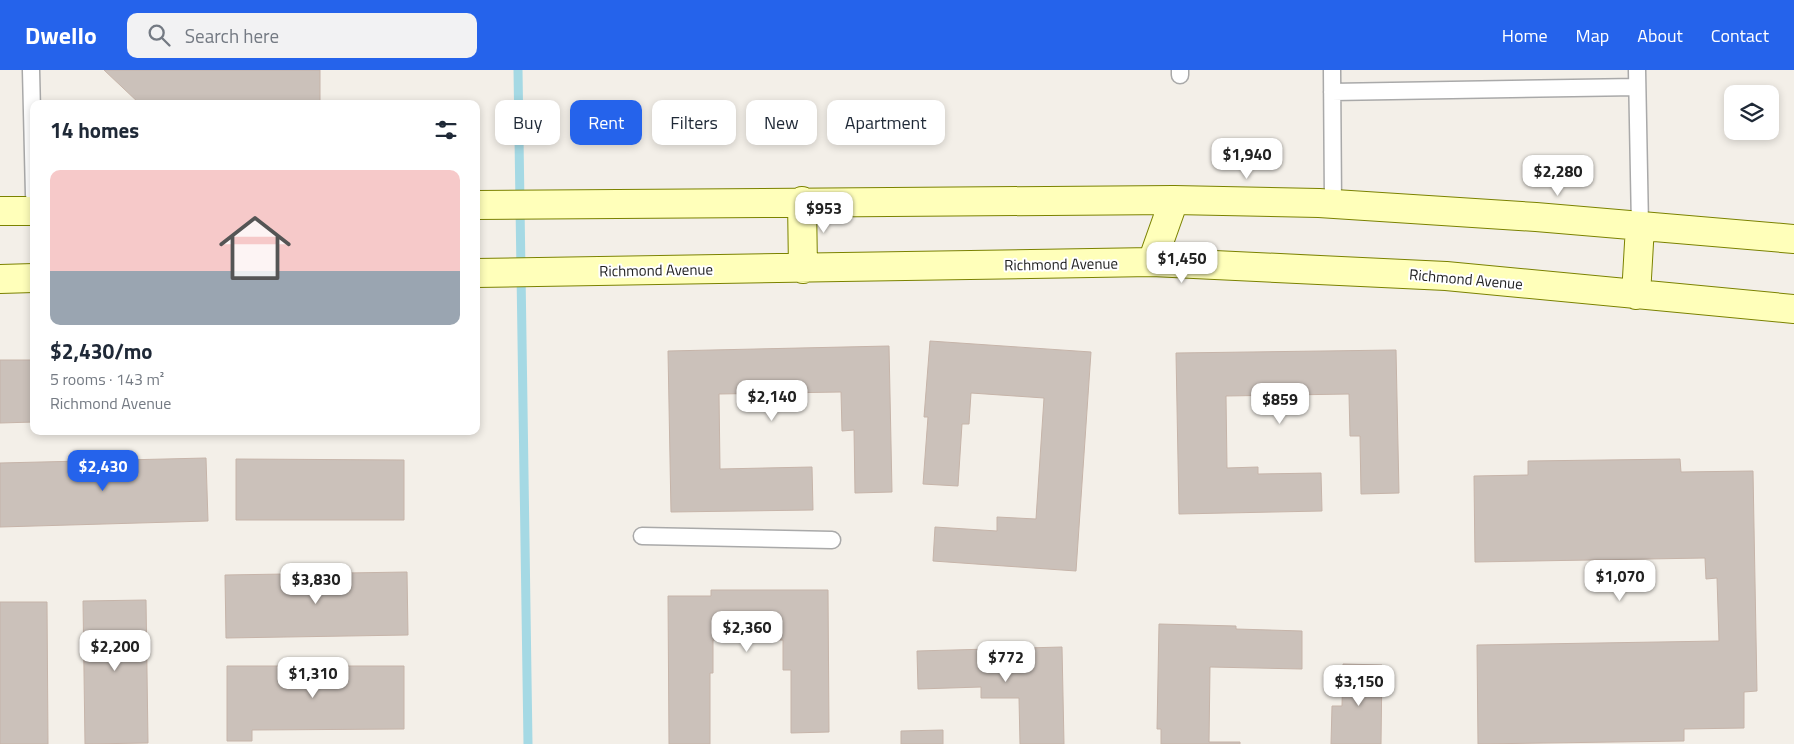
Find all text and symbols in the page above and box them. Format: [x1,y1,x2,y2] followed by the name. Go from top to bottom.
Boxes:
[127,13,477,58] search box
[25,17,97,53] text: Dwello
[145,21,173,49] icon: search
[185,21,279,50] text: Search here
[1502,22,1548,49] text: Home
[1576,22,1609,49] text: Map
[1637,22,1683,49] text: About
[1711,22,1769,49] text: Contact
[1724,85,1779,140] map controls
[1724,85,1779,140] button: layers
[495,100,560,145] chip: Buy
[570,100,642,145] chip: Rent
[652,100,736,145] chip: Filters
[746,100,817,145] chip: New
[827,100,945,145] chip: Apartment
[50,114,139,146] text: 14 homes
[432,116,460,144] icon: filters
[1206,138,1288,180] pin: $1,940
[1222,142,1272,166] text: $1,940
[1517,154,1599,197] pin: $2,280
[1533,159,1583,183] text: $2,280
[794,191,854,234] pin: $953
[806,196,842,220] text: $953
[210,203,300,293] icon: home
[1141,242,1223,284] pin: $1,450
[1157,246,1207,270] text: $1,450
[1004,252,1118,276] street label: Richmond Avenue
[599,258,713,282] street label: Richmond Avenue
[1408,263,1524,295] street label: Richmond Avenue
[50,335,152,367] text: $2,430/mo
[50,367,164,391] text: 5 rooms · 143 m²
[731,380,813,422] pin: $2,140
[1250,382,1310,425] pin: $859
[747,384,797,408] text: $2,140
[1262,387,1298,411] text: $859
[50,391,171,415] text: Richmond Avenue
[62,450,144,492] pin: $2,430
[78,454,128,478] text: $2,430
[1579,560,1661,602] pin: $1,070
[275,562,357,605] pin: $3,830
[1595,564,1645,588] text: $1,070
[291,567,341,591] text: $3,830
[706,610,788,653] pin: $2,360
[722,615,772,639] text: $2,360
[74,630,156,672] pin: $2,200
[90,634,140,658] text: $2,200
[976,640,1036,683] pin: $772
[988,645,1024,669] text: $772
[272,656,354,699] pin: $1,310
[288,661,338,685] text: $1,310
[1318,664,1400,707] pin: $3,150
[1334,669,1384,693] text: $3,150

